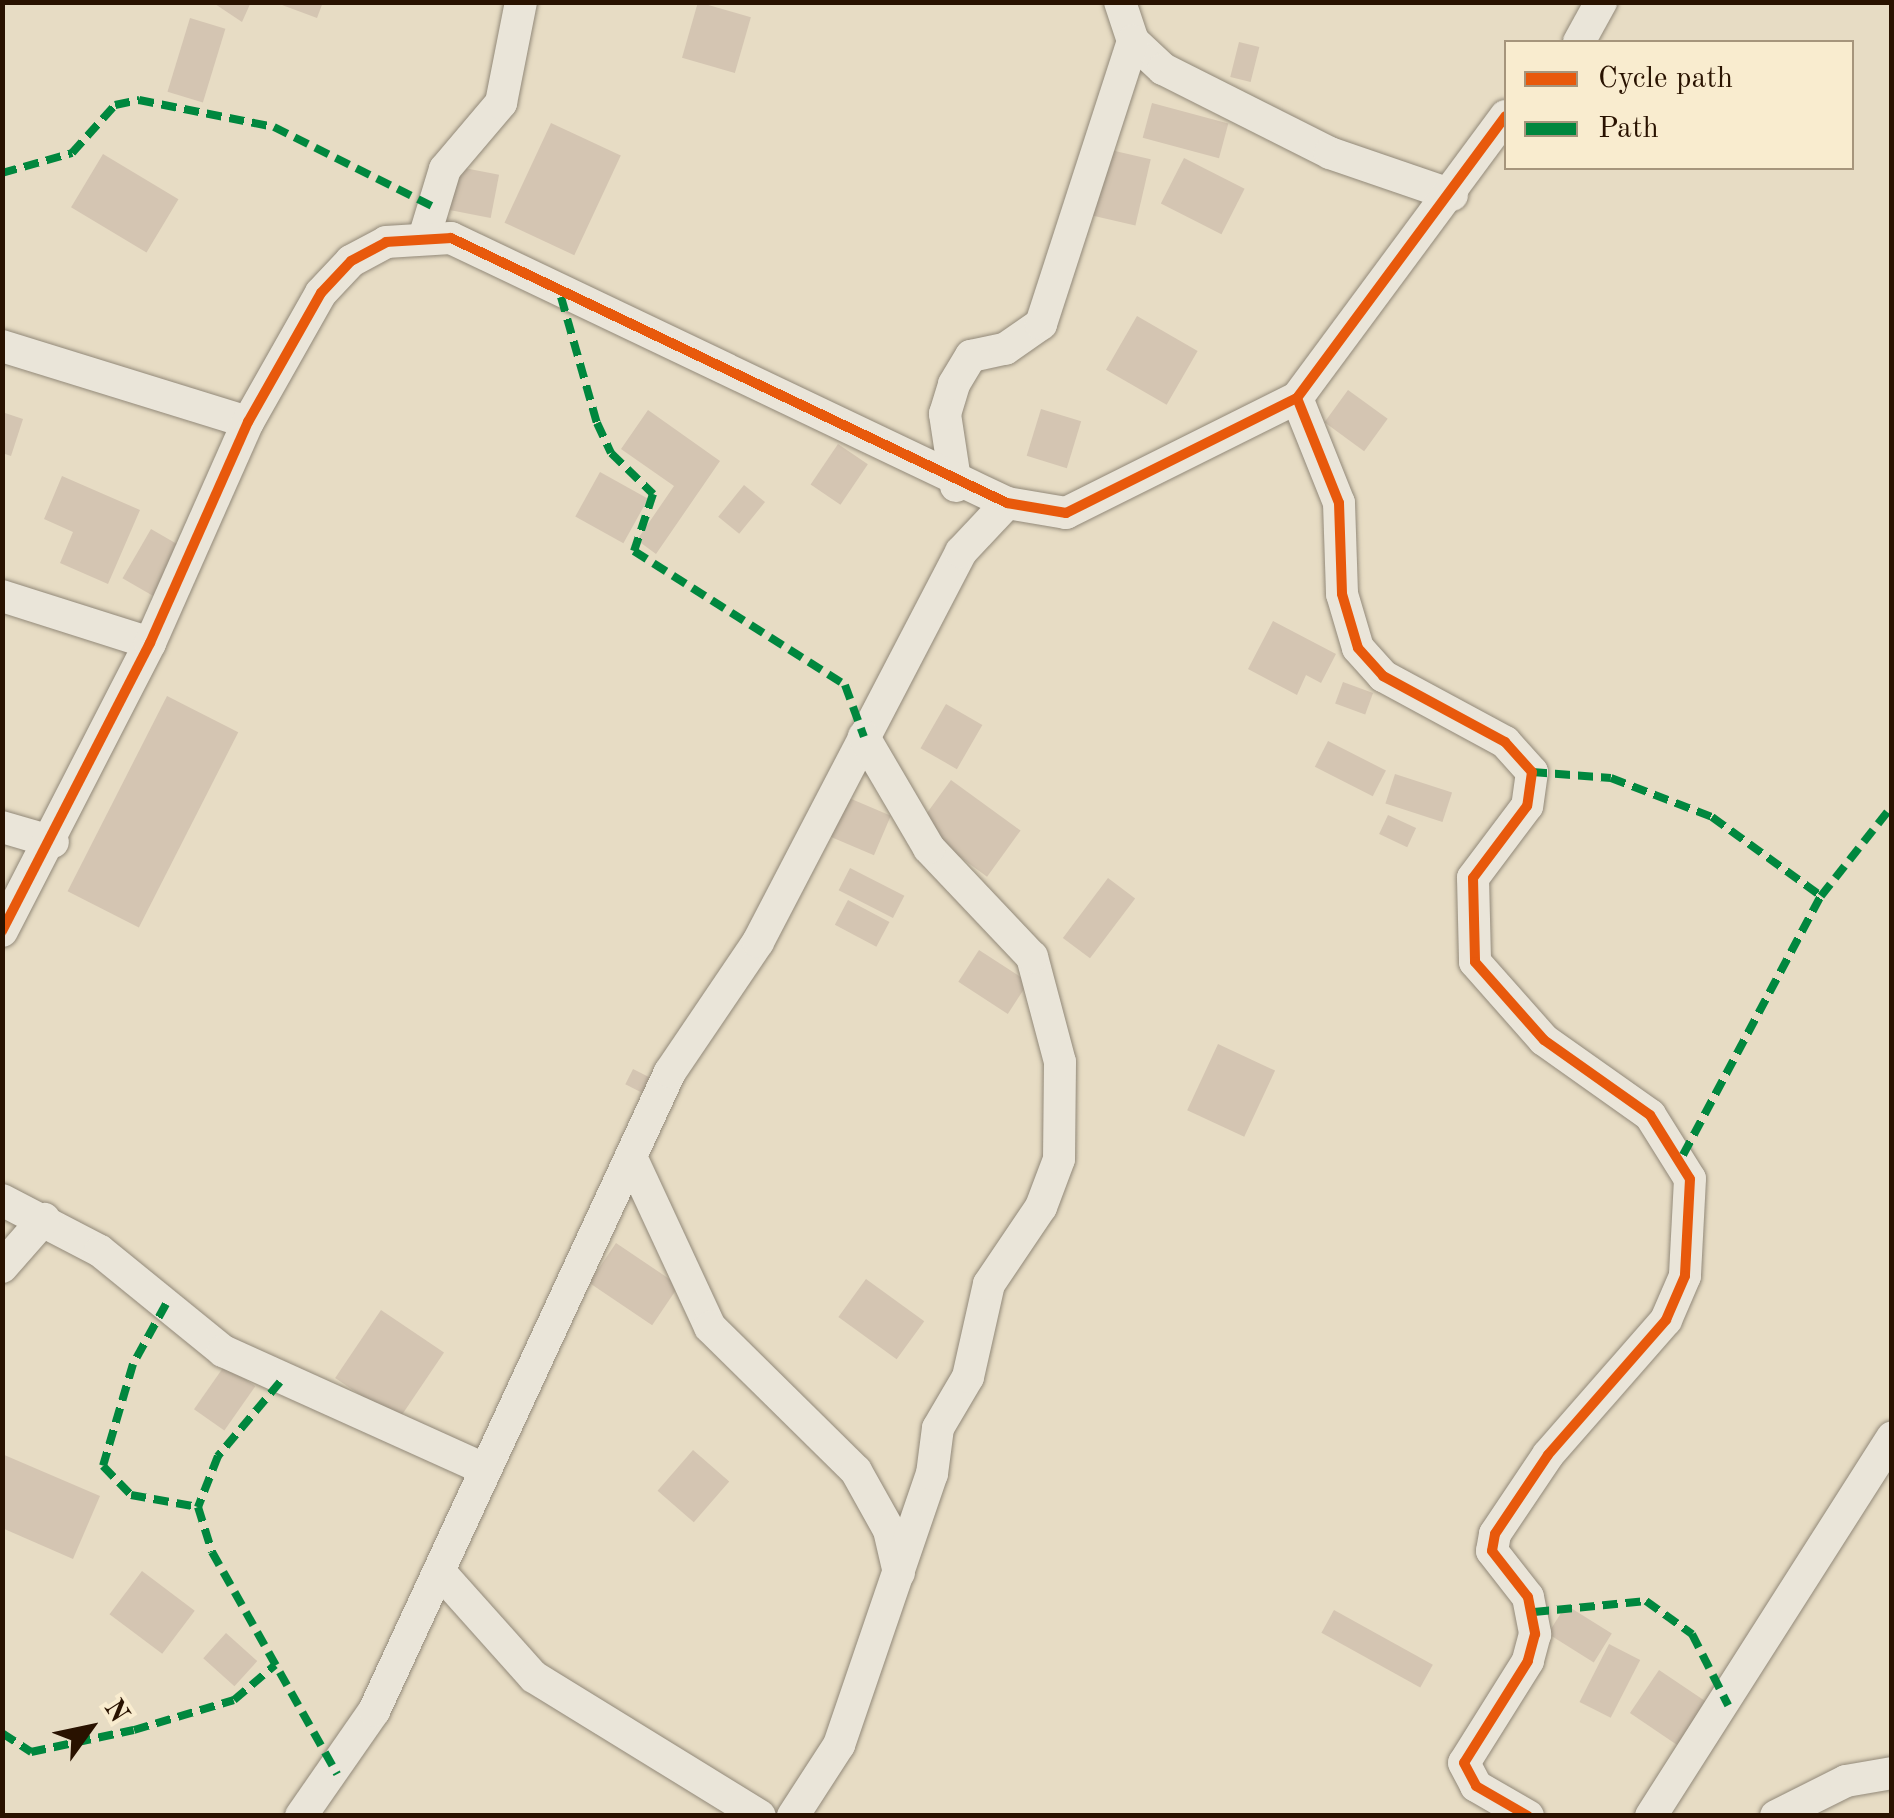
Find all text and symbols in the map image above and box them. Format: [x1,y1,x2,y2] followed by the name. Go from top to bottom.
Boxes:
[1504,40,1854,170] legend
[1598,64,1733,94] text: Cycle path
[1598,114,1659,144] text: Path
[40,1678,140,1778] north arrow
[98,1695,133,1728] text: N

